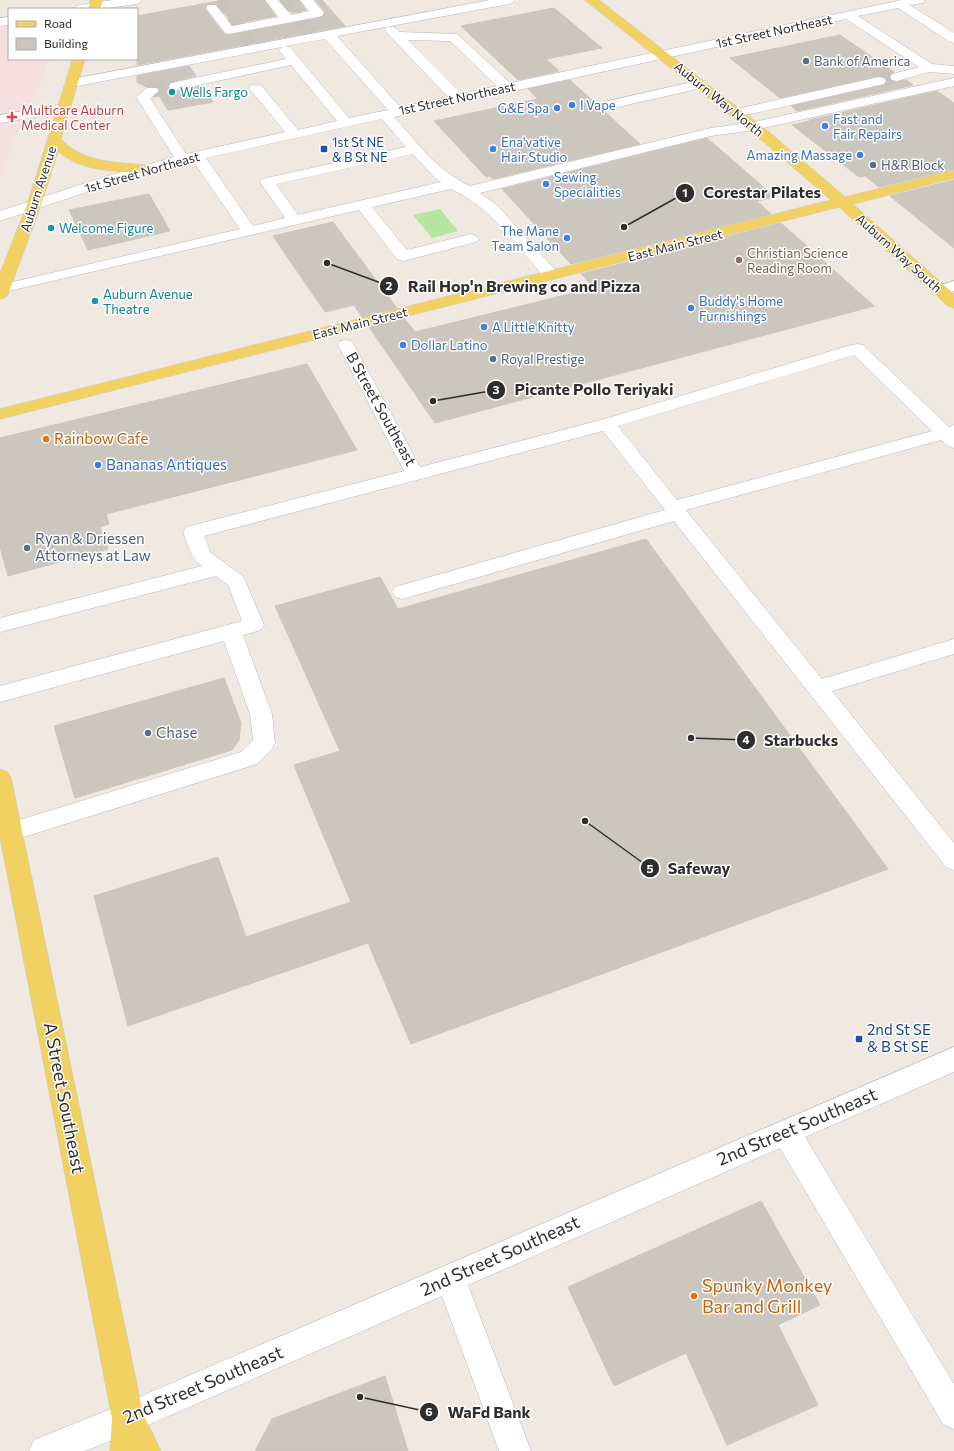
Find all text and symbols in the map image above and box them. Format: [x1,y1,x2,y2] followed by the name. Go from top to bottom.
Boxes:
[8,8,138,60] legend
[714,11,834,51] street label: 1st Street Northeast
[44,16,72,30] text: Road
[44,36,88,50] text: Building
[814,53,910,69] place label: Bank of America
[801,56,811,66] marker: Bank of America
[671,58,767,140] street label: Auburn Way North
[397,78,517,118] street label: 1st Street Northeast
[180,84,248,100] place label: Wells Fargo
[167,87,177,97] marker: Wells Fargo
[580,97,616,113] place label: I Vape
[498,100,549,116] place label: G&E Spa
[567,100,577,110] marker: I Vape
[21,102,124,133] place label: Multicare Auburn Medical Center
[552,103,562,113] marker: G&E Spa
[6,111,18,123] marker: Multicare Auburn Medical Center
[833,111,902,142] place label: Fast and Fair Repairs
[820,121,830,131] marker: Fast and Fair Repairs
[332,134,388,165] place label: 1st St NE & B St NE
[501,134,568,165] place label: Ena'vative Hair Studio
[17,144,59,234] street label: Auburn Avenue
[319,144,329,154] marker: 1st St NE & B St NE
[488,144,498,154] marker: Ena'vative Hair Studio
[747,147,852,163] place label: Amazing Massage
[83,148,201,196] street label: 1st Street Northeast
[855,150,865,160] marker: Amazing Massage
[881,157,944,173] place label: H&R Block
[868,160,878,170] marker: H&R Block
[554,169,621,200] place label: Sewing Specialities
[541,179,551,189] marker: Sewing Specialities
[675,179,829,207] callout: Corestar Pilates
[703,182,821,201] text: Corestar Pilates
[682,185,688,199] text: 1
[853,210,945,296] street label: Auburn Way South
[59,220,153,236] place label: Welcome Figure
[46,223,56,233] marker: Welcome Figure
[491,223,559,254] place label: The Mane Team Salon
[626,225,724,265] street label: East Main Street
[562,233,572,243] marker: The Mane Team Salon
[747,245,848,276] place label: Christian Science Reading Room
[734,255,744,265] marker: Christian Science Reading Room
[379,272,648,300] callout: Rail Hop'n Brewing co and Pizza
[408,276,640,295] text: Rail Hop'n Brewing co and Pizza
[386,278,393,292] text: 2
[103,286,193,317] place label: Auburn Avenue Theatre
[699,293,783,324] place label: Buddy's Home Furnishings
[90,296,100,306] marker: Auburn Avenue Theatre
[311,303,409,343] street label: East Main Street
[686,303,696,313] marker: Buddy's Home Furnishings
[492,319,575,335] place label: A Little Knitty
[479,322,489,332] marker: A Little Knitty
[411,337,488,353] place label: Dollar Latino
[398,340,408,350] marker: Dollar Latino
[343,348,421,469] street label: B Street Southeast
[501,351,584,367] place label: Royal Prestige
[488,354,498,364] marker: Royal Prestige
[486,376,681,404] callout: Picante Pollo Teriyaki
[515,379,673,398] text: Picante Pollo Teriyaki
[493,382,500,396] text: 3
[54,429,148,447] place label: Rainbow Cafe
[41,434,51,444] marker: Rainbow Cafe
[106,455,227,473] place label: Bananas Antiques
[93,460,103,470] marker: Bananas Antiques
[35,529,151,564] place label: Ryan & Driessen Attorneys at Law
[22,543,32,553] marker: Ryan & Driessen Attorneys at Law
[156,723,198,741] place label: Chase
[736,726,847,754] callout: Starbucks
[143,728,153,738] marker: Chase
[764,730,838,749] text: Starbucks
[742,732,750,746] text: 4
[640,854,738,882] callout: Safeway
[668,858,731,877] text: Safeway
[647,861,654,875] text: 5
[40,1020,90,1175] street label: A Street Southeast
[867,1020,931,1055] place label: 2nd St SE & B St SE
[854,1034,864,1044] marker: 2nd St SE & B St SE
[713,1082,880,1170] street label: 2nd Street Southeast
[417,1210,583,1300] street label: 2nd Street Southeast
[702,1274,832,1317] place label: Spunky Monkey Bar and Grill
[689,1291,699,1301] marker: Spunky Monkey Bar and Grill
[119,1340,286,1428] street label: 2nd Street Southeast
[419,1398,539,1426] callout: WaFd Bank
[447,1402,531,1421] text: WaFd Bank
[425,1404,433,1418] text: 6

